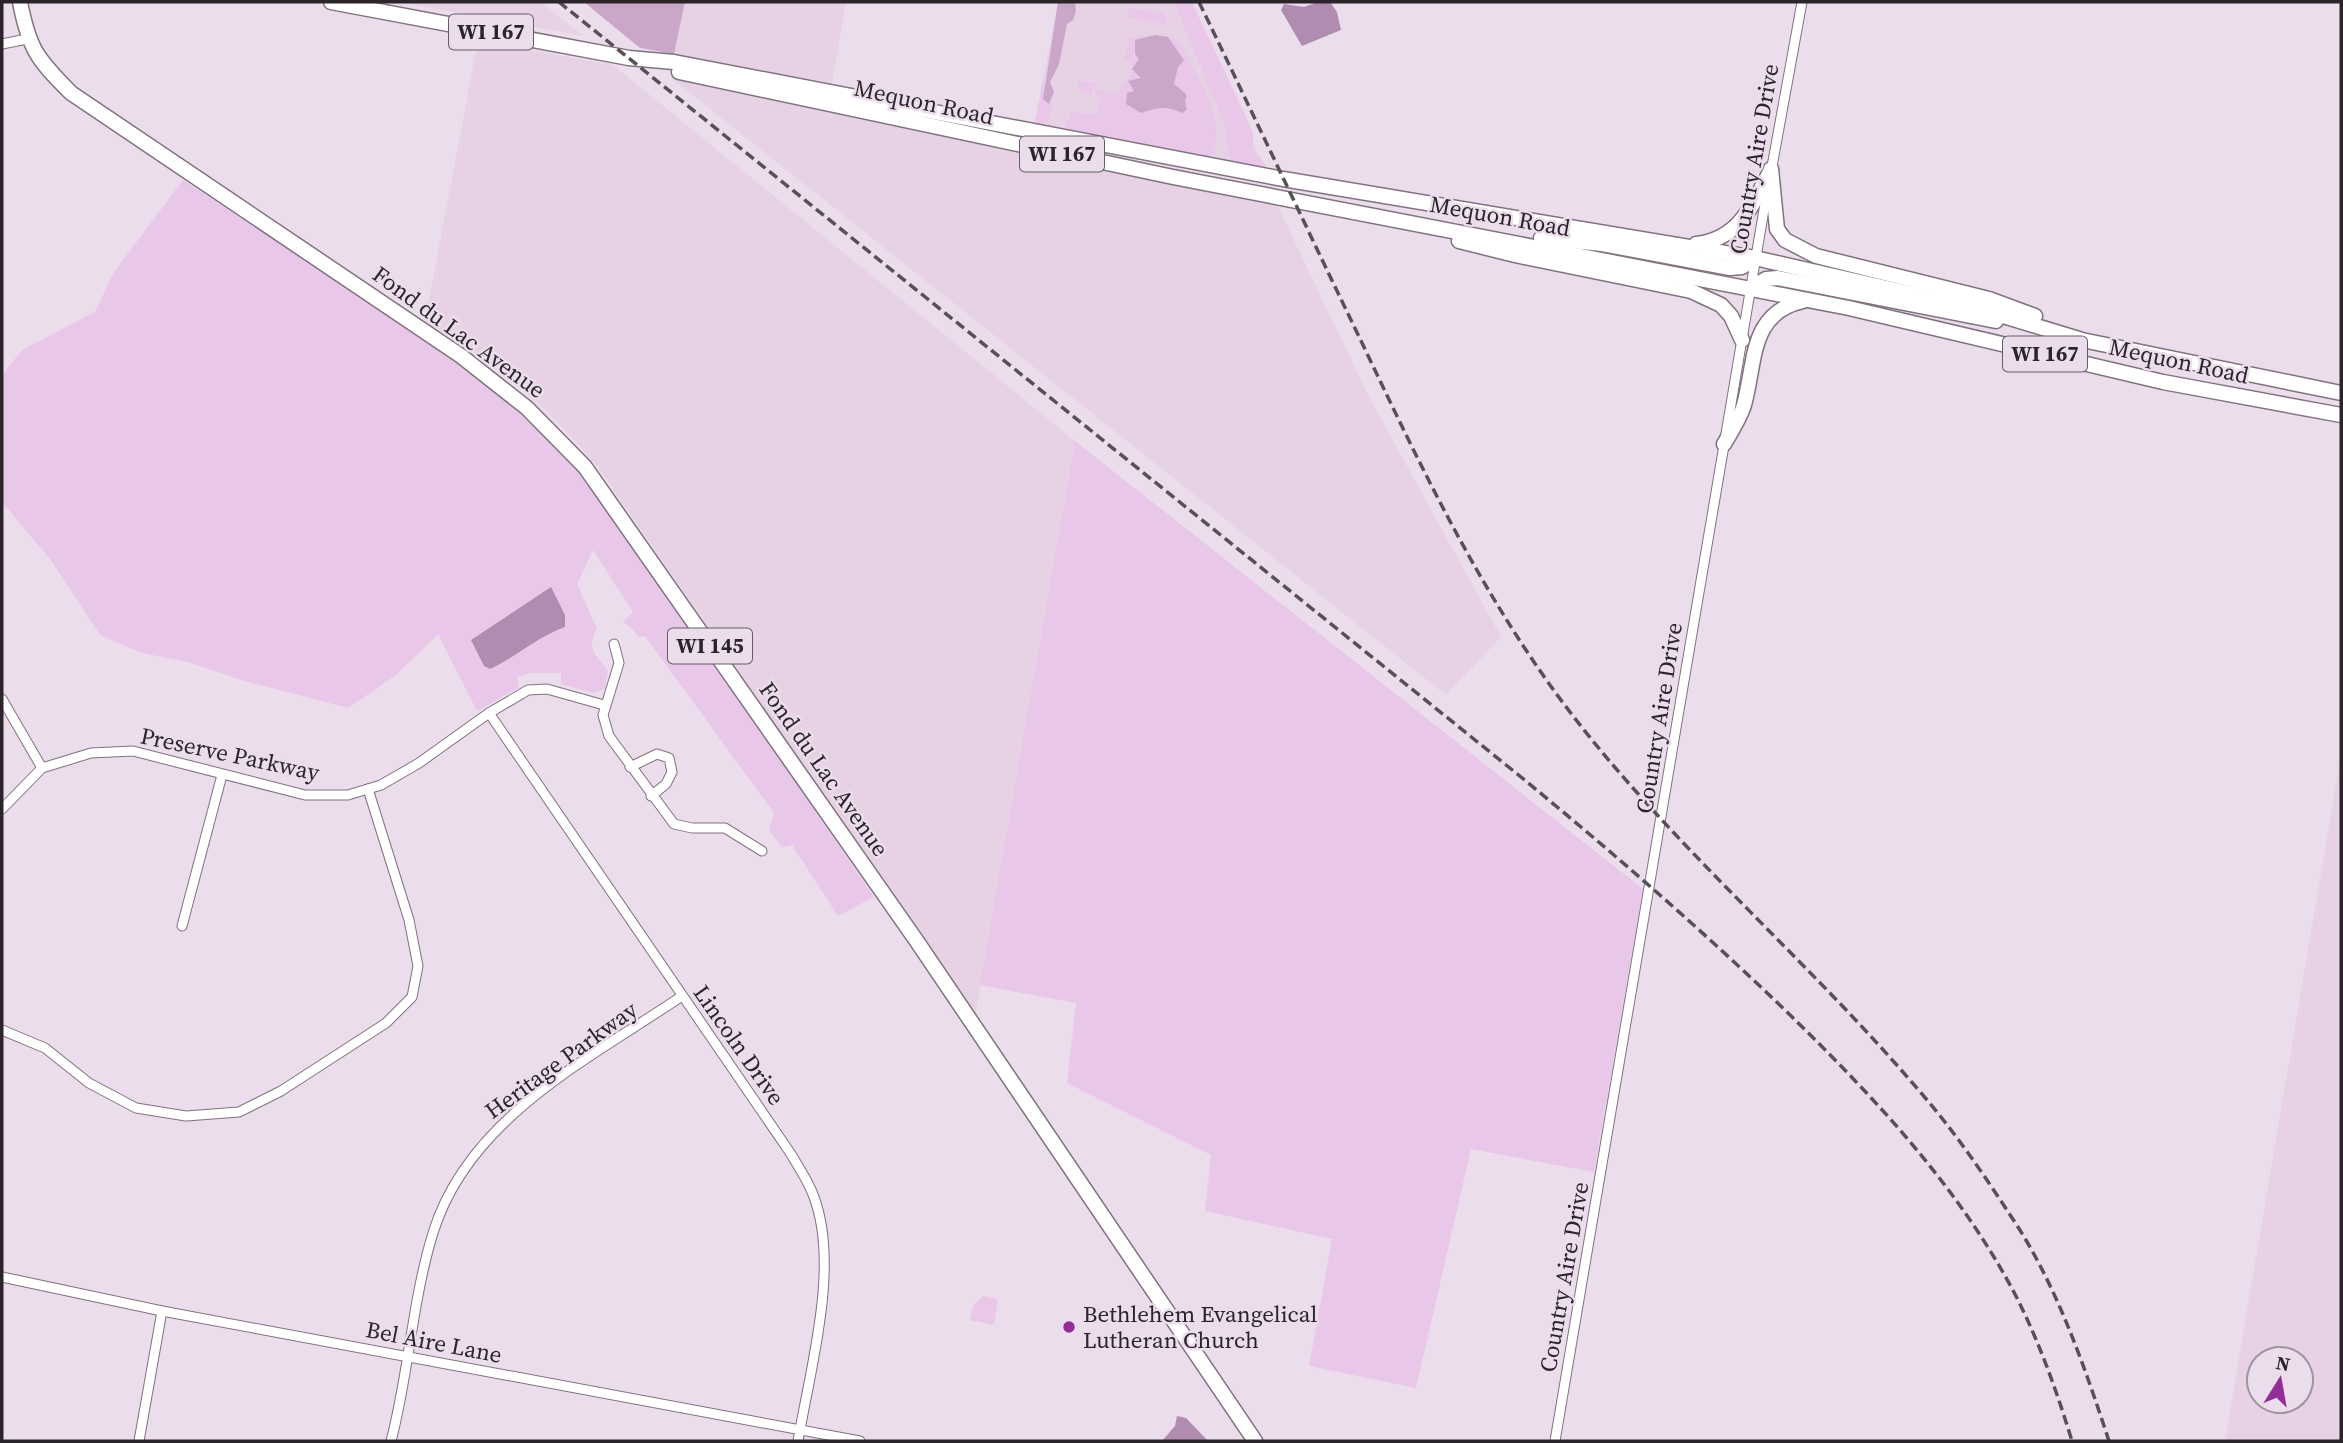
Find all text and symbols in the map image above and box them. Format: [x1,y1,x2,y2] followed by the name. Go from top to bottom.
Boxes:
[449,14,533,50] road number: WI 167
[1721,61,1787,257] street label: Country Aire Drive
[851,72,997,132] street label: Mequon Road
[1020,136,1104,172] road number: WI 167
[1427,188,1573,244] street label: Mequon Road
[366,258,552,406] street label: Fond du Lac Avenue
[2106,331,2252,391] street label: Mequon Road
[2003,336,2087,372] road number: WI 167
[1628,620,1690,816] street label: Country Aire Drive
[668,628,752,664] road number: WI 145
[752,675,896,863] street label: Fond du Lac Avenue
[138,719,323,789] street label: Preserve Parkway
[686,979,792,1111] street label: Lincoln Drive
[478,994,644,1126] street label: Heritage Parkway
[1531,1179,1597,1375] street label: Country Aire Drive
[1083,1298,1317,1356] place label: Bethlehem Evangelical Lutheran Church
[363,1313,505,1371] street label: Bel Aire Lane
[1061,1319,1077,1335] marker: Bethlehem Evangelical Lutheran Church
[2245,1345,2315,1415] north arrow
[2274,1349,2293,1377] text: N

